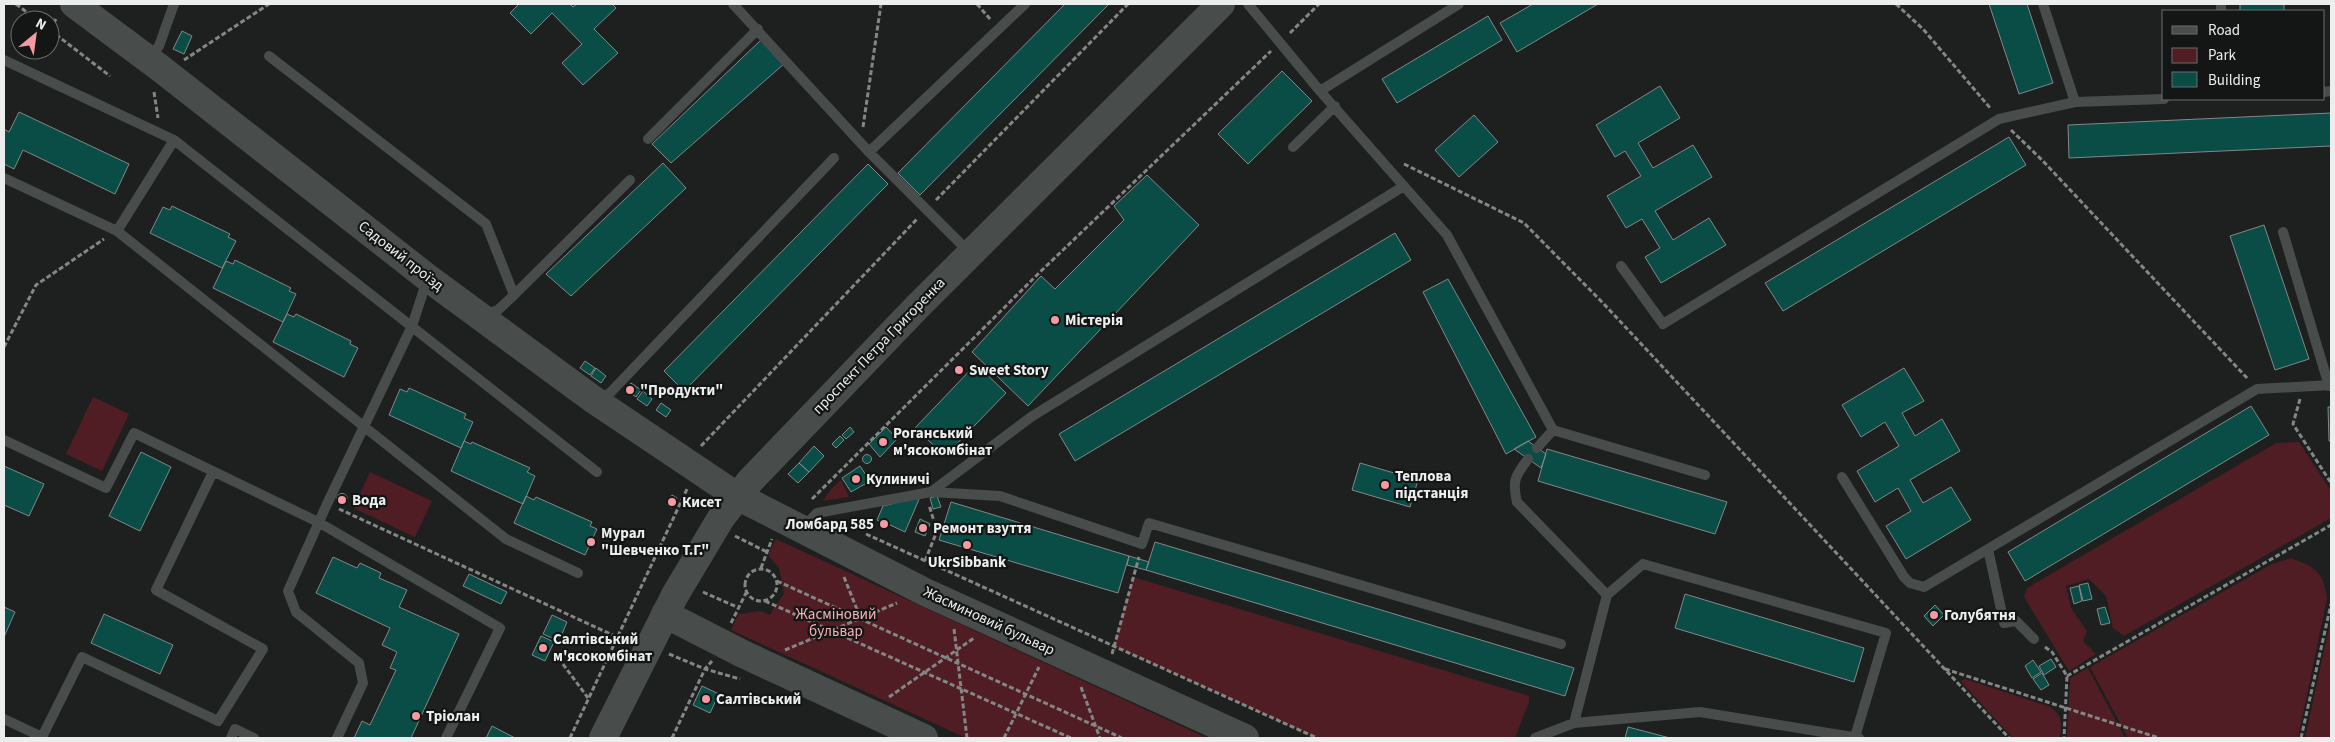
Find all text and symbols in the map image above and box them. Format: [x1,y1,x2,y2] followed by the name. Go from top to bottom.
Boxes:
[10,10,60,60] north arrow
[2162,10,2325,100] legend
[32,14,50,36] text: N
[2208,20,2240,41] text: Road
[2208,45,2237,66] text: Park
[2208,70,2261,91] text: Building
[354,216,448,296] street label: Садовий проїзд
[808,273,950,419] street label: проспект Петра Григоренка
[1065,310,1123,331] place label: Містерія
[1049,314,1061,326] marker: Містерія
[969,360,1049,381] place label: Sweet Story
[953,364,965,376] marker: Sweet Story
[640,380,723,401] place label: "Продукти"
[624,384,636,396] marker: "Продукти"
[893,423,992,461] place label: Роганський м'ясокомбінат
[877,436,889,448] marker: Роганський м'ясокомбінат
[1395,466,1468,504] place label: Теплова підстанція
[866,469,930,490] place label: Кулиничі
[850,473,862,485] marker: Кулиничі
[1379,479,1391,491] marker: Теплова підстанція
[352,490,386,511] place label: Вода
[682,492,722,513] place label: Кисет
[336,494,348,506] marker: Вода
[666,496,678,508] marker: Кисет
[785,514,874,535] place label: Ломбард 585
[878,518,890,530] marker: Ломбард 585
[933,518,1031,539] place label: Ремонт взуття
[917,522,929,534] marker: Ремонт взуття
[601,523,709,561] place label: Мурал "Шевченко Т.Г."
[585,536,597,548] marker: Мурал "Шевченко Т.Г."
[961,539,973,551] marker: UkrSibbank
[928,552,1007,573] place label: UkrSibbank
[920,581,1058,661] street label: Жасминовий бульвар
[795,604,877,642] park label: Жасміновий бульвар
[1944,605,2016,626] place label: Голубятня
[1928,609,1940,621] marker: Голубятня
[553,629,652,667] place label: Салтівський м'ясокомбінат
[537,642,549,654] marker: Салтівський м'ясокомбінат
[716,689,801,710] place label: Салтівський
[700,693,712,705] marker: Салтівський
[426,706,480,727] place label: Тріолан
[410,710,422,722] marker: Тріолан

